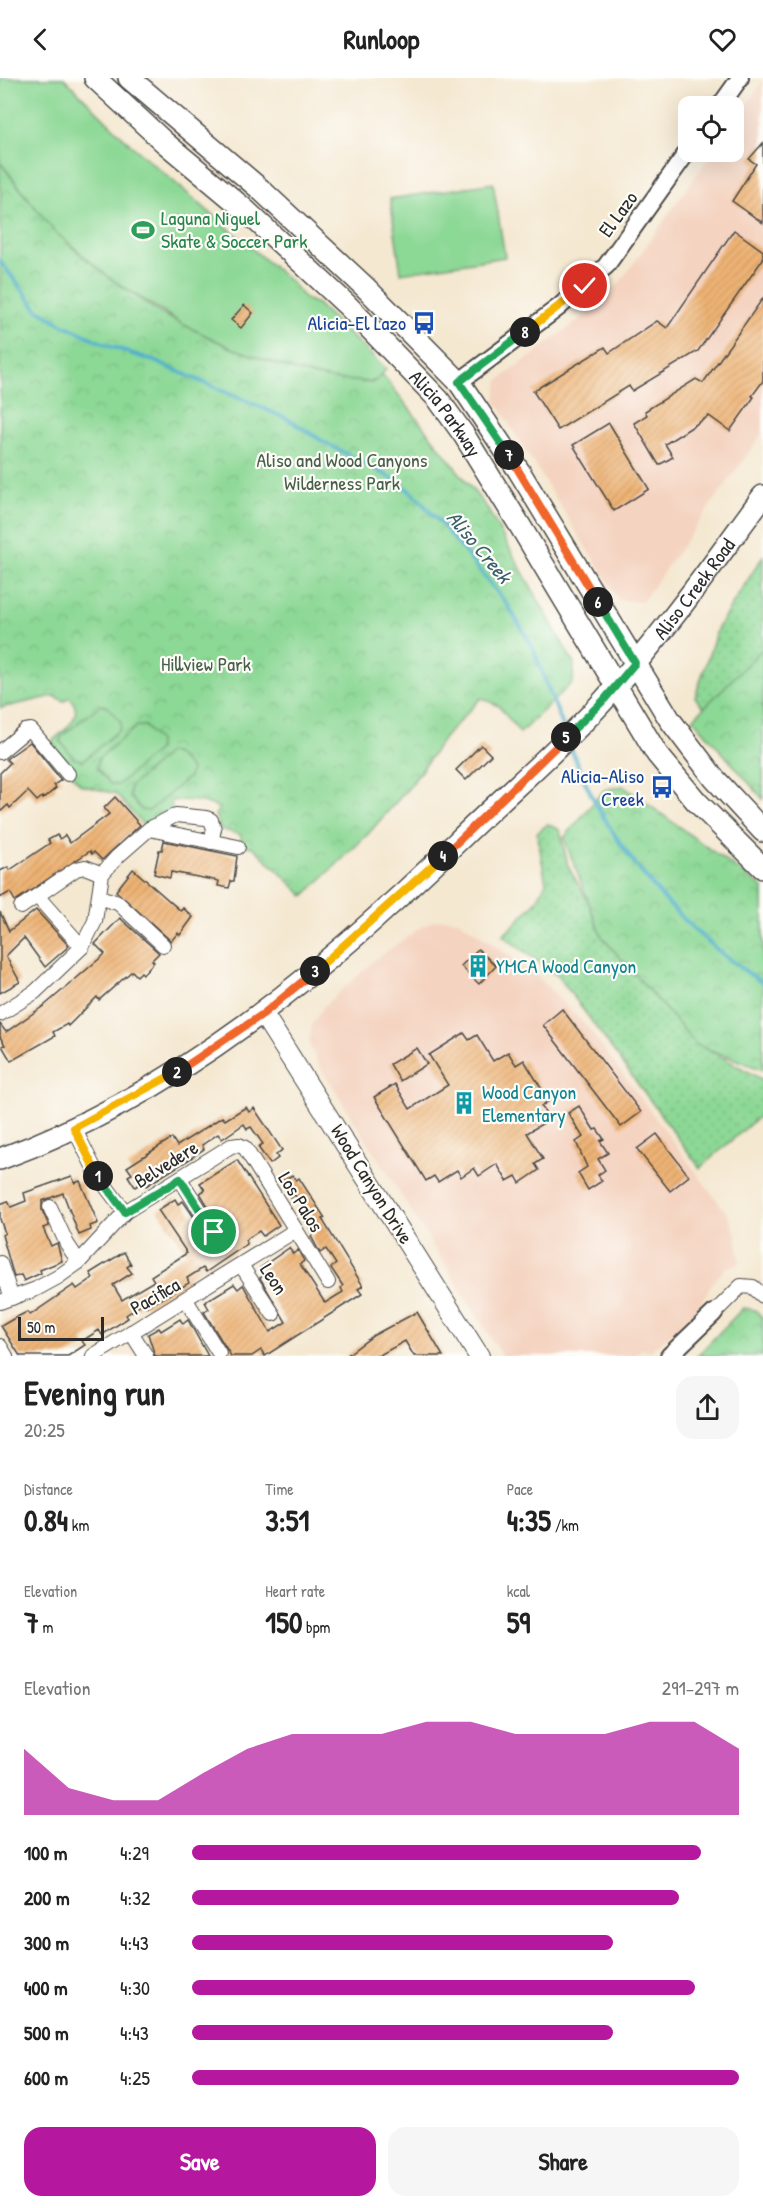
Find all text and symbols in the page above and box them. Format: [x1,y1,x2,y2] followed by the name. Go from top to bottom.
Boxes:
[344,21,419,57] text: Runloop
[24,23,57,56] icon: back
[706,23,739,56] icon: heart
[678,96,744,162] map controls
[678,96,744,162] button: locate
[592,185,643,242] street label: El Lazo
[161,204,307,254] place label: Laguna Niguel Skate & Soccer Park
[130,217,156,243] sports icon: Laguna Niguel Skate & Soccer Park
[559,260,610,311] pin
[568,269,601,302] icon: check
[308,309,406,336] place label: Alicia-El Lazo
[411,310,437,336] bus stop icon: Alicia-El Lazo
[510,317,540,347] pin: 8
[522,321,528,343] text: 8
[404,364,488,462] street label: Alicia Parkway
[494,440,524,470] pin: 7
[505,444,513,466] text: 7
[256,446,428,496] park label: Aliso and Wood Canyons Wilderness Park
[440,504,520,591] water label: Aliso Creek
[647,532,741,645] street label: Aliso Creek Road
[583,587,613,617] pin: 6
[595,591,601,613] text: 6
[161,650,251,677] park label: Hillview Park
[551,722,581,752] pin: 5
[563,726,569,748] text: 5
[561,762,644,812] place label: Alicia-Aliso Creek
[649,774,675,800] bus stop icon: Alicia-Aliso Creek
[428,841,458,871] pin: 4
[440,845,446,867] text: 4
[496,952,636,979] place label: YMCA Wood Canyon
[465,953,491,979] building icon: YMCA Wood Canyon
[300,956,330,986] pin: 3
[311,960,319,982] text: 3
[162,1057,192,1087] pin: 2
[173,1061,181,1083] text: 2
[482,1078,576,1128] place label: Wood Canyon Elementary
[451,1090,477,1116] building icon: Wood Canyon Elementary
[325,1119,420,1249] street label: Wood Canyon Drive
[129,1133,203,1194] street label: Belvedere
[83,1161,113,1191] pin: 1
[95,1165,101,1187] text: 1
[272,1166,331,1237] street label: Los Palos
[188,1206,239,1257] pin
[197,1215,230,1248] icon: arrive
[254,1258,295,1300] street label: Leon
[125,1270,185,1321] street label: Pacifica
[18,1314,104,1342] scale bar
[27,1316,56,1338] text: 50 m
[24,1371,165,1415] text: Evening run
[676,1376,739,1439] button: share
[24,1416,65,1443] text: 20:25
[24,1478,73,1500] text: Distance
[265,1478,294,1500] text: Time
[507,1478,533,1500] text: Pace
[24,1500,68,1540] text: 0.84
[265,1500,309,1540] text: 3:51
[507,1500,551,1540] text: 4:35
[68,1514,89,1536] text: km
[551,1514,579,1536] text: /km
[24,1580,77,1602] text: Elevation
[265,1580,325,1602] text: Heart rate
[507,1580,530,1602] text: kcal
[24,1602,39,1642] text: 7
[265,1602,302,1642] text: 150
[507,1602,530,1642] text: 59
[39,1616,53,1638] text: m
[302,1616,330,1638] text: bpm
[24,1674,90,1701] text: Elevation
[662,1674,739,1701] text: 291–297 m
[24,1839,67,1866] text: 100 m
[120,1839,149,1866] text: 4:29
[24,1884,69,1911] text: 200 m
[120,1884,150,1911] text: 4:32
[24,1929,69,1956] text: 300 m
[120,1929,149,1956] text: 4:43
[24,1974,68,2001] text: 400 m
[120,1974,150,2001] text: 4:30
[24,2019,69,2046] text: 500 m
[120,2019,149,2046] text: 4:43
[24,2064,68,2091] text: 600 m
[120,2064,150,2091] text: 4:25
[24,2127,376,2196] button: Save
[388,2127,739,2196] button: Share

